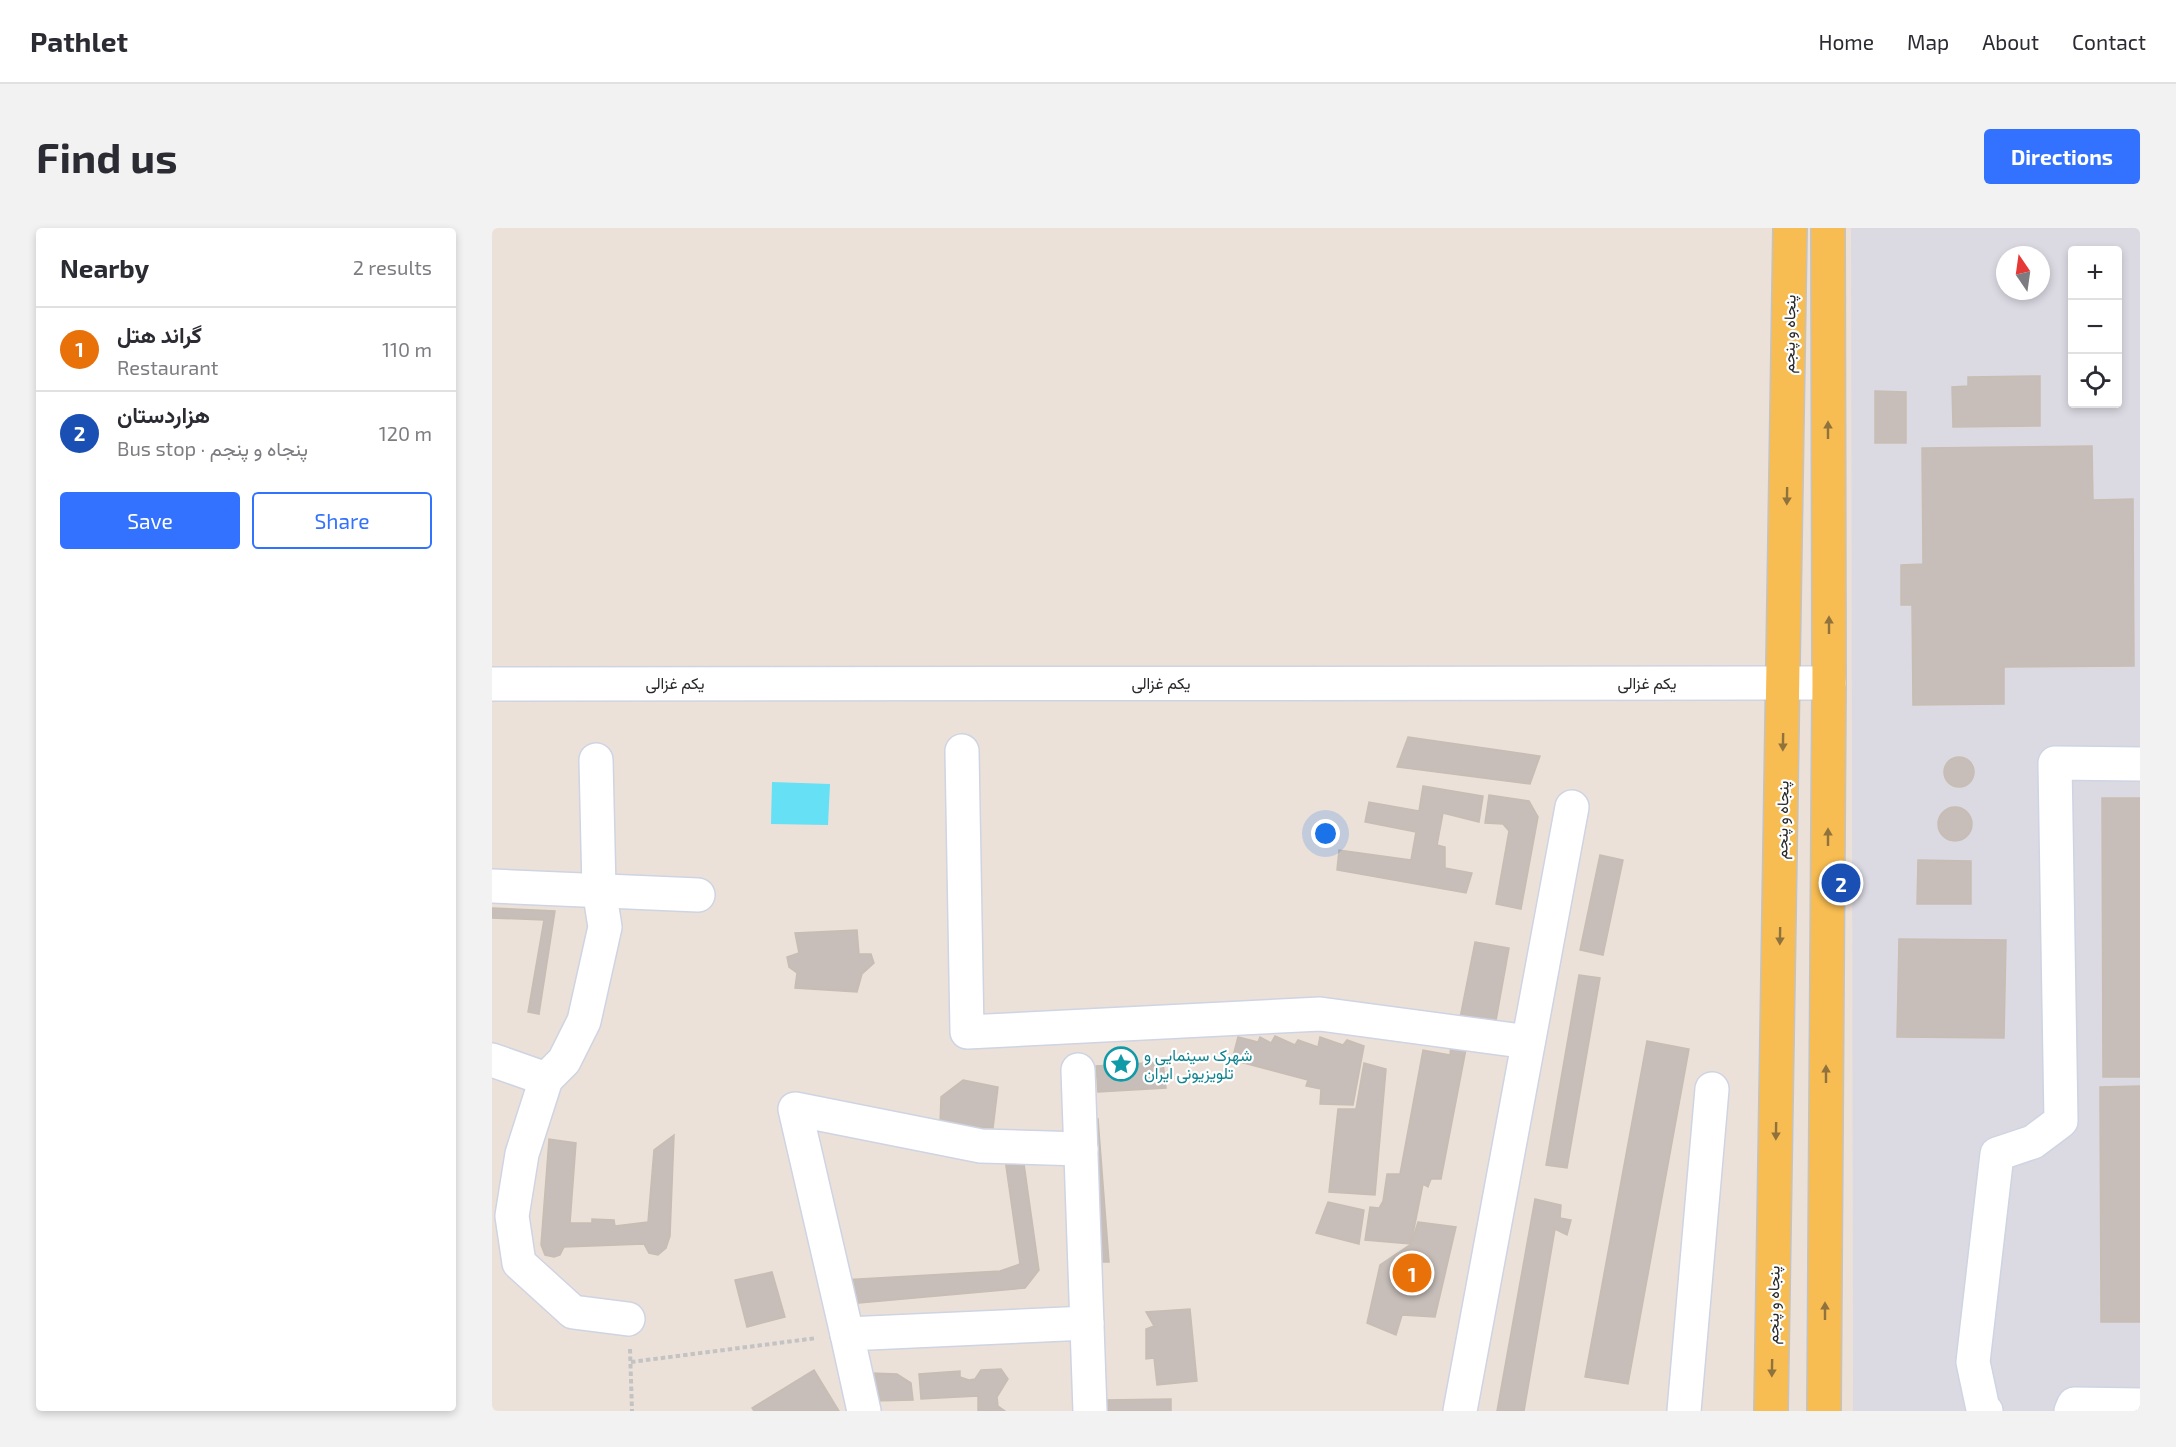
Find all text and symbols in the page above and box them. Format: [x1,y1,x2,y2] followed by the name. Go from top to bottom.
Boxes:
[30,24,128,58] text: Pathlet
[1818,29,1874,54] text: Home
[1907,29,1949,54] text: Map
[1982,29,2039,54] text: About
[2072,29,2146,54] text: Contact
[1984,129,2140,184] button: Directions
[36,131,178,181] text: Find us
[1996,246,2050,300] north arrow
[2068,246,2122,408] map controls
[2068,246,2122,300] button: +
[60,252,149,283] text: Nearby
[353,255,432,279] text: 2 results
[1778,295,1802,374] street label: پنجاه و پنجم
[2068,300,2122,354] button: −
[117,321,202,347] text: گراند هتل
[75,337,84,361] text: 1
[382,337,432,361] text: 110 m
[2068,354,2122,408] button: locate
[117,355,218,379] text: Restaurant
[117,401,210,427] text: هزاردستان
[1824,420,1833,439] one-way arrow
[74,421,85,445] text: 2
[379,421,432,445] text: 120 m
[117,436,308,460] text: Bus stop · پنجاه و پنجم
[1782,487,1792,506] one-way arrow
[60,492,240,549] button: Save
[252,492,432,549] button: Share
[1824,615,1834,634] one-way arrow
[646,673,705,694] street label: یکم غزالی
[1132,673,1191,694] street label: یکم غزالی
[1618,673,1677,694] street label: یکم غزالی
[1778,732,1788,751] one-way arrow
[1771,781,1795,860] street label: پنجاه و پنجم
[1311,819,1340,848] your location
[1823,827,1833,846] one-way arrow
[1822,860,1860,906] pin: 2
[1775,927,1784,946] one-way arrow
[1144,1045,1252,1084] place label: شهرک سینمایی و تلویزیونی ایران
[1103,1046,1139,1082] place icon: شهرک سینمایی و تلویزیونی ایران
[1821,1064,1831,1083] one-way arrow
[1771,1122,1781,1141] one-way arrow
[1392,1250,1432,1296] pin: 1
[1762,1266,1786,1345] street label: پنجاه و پنجم
[1820,1301,1830,1320] one-way arrow
[1767,1359,1777,1378] one-way arrow

